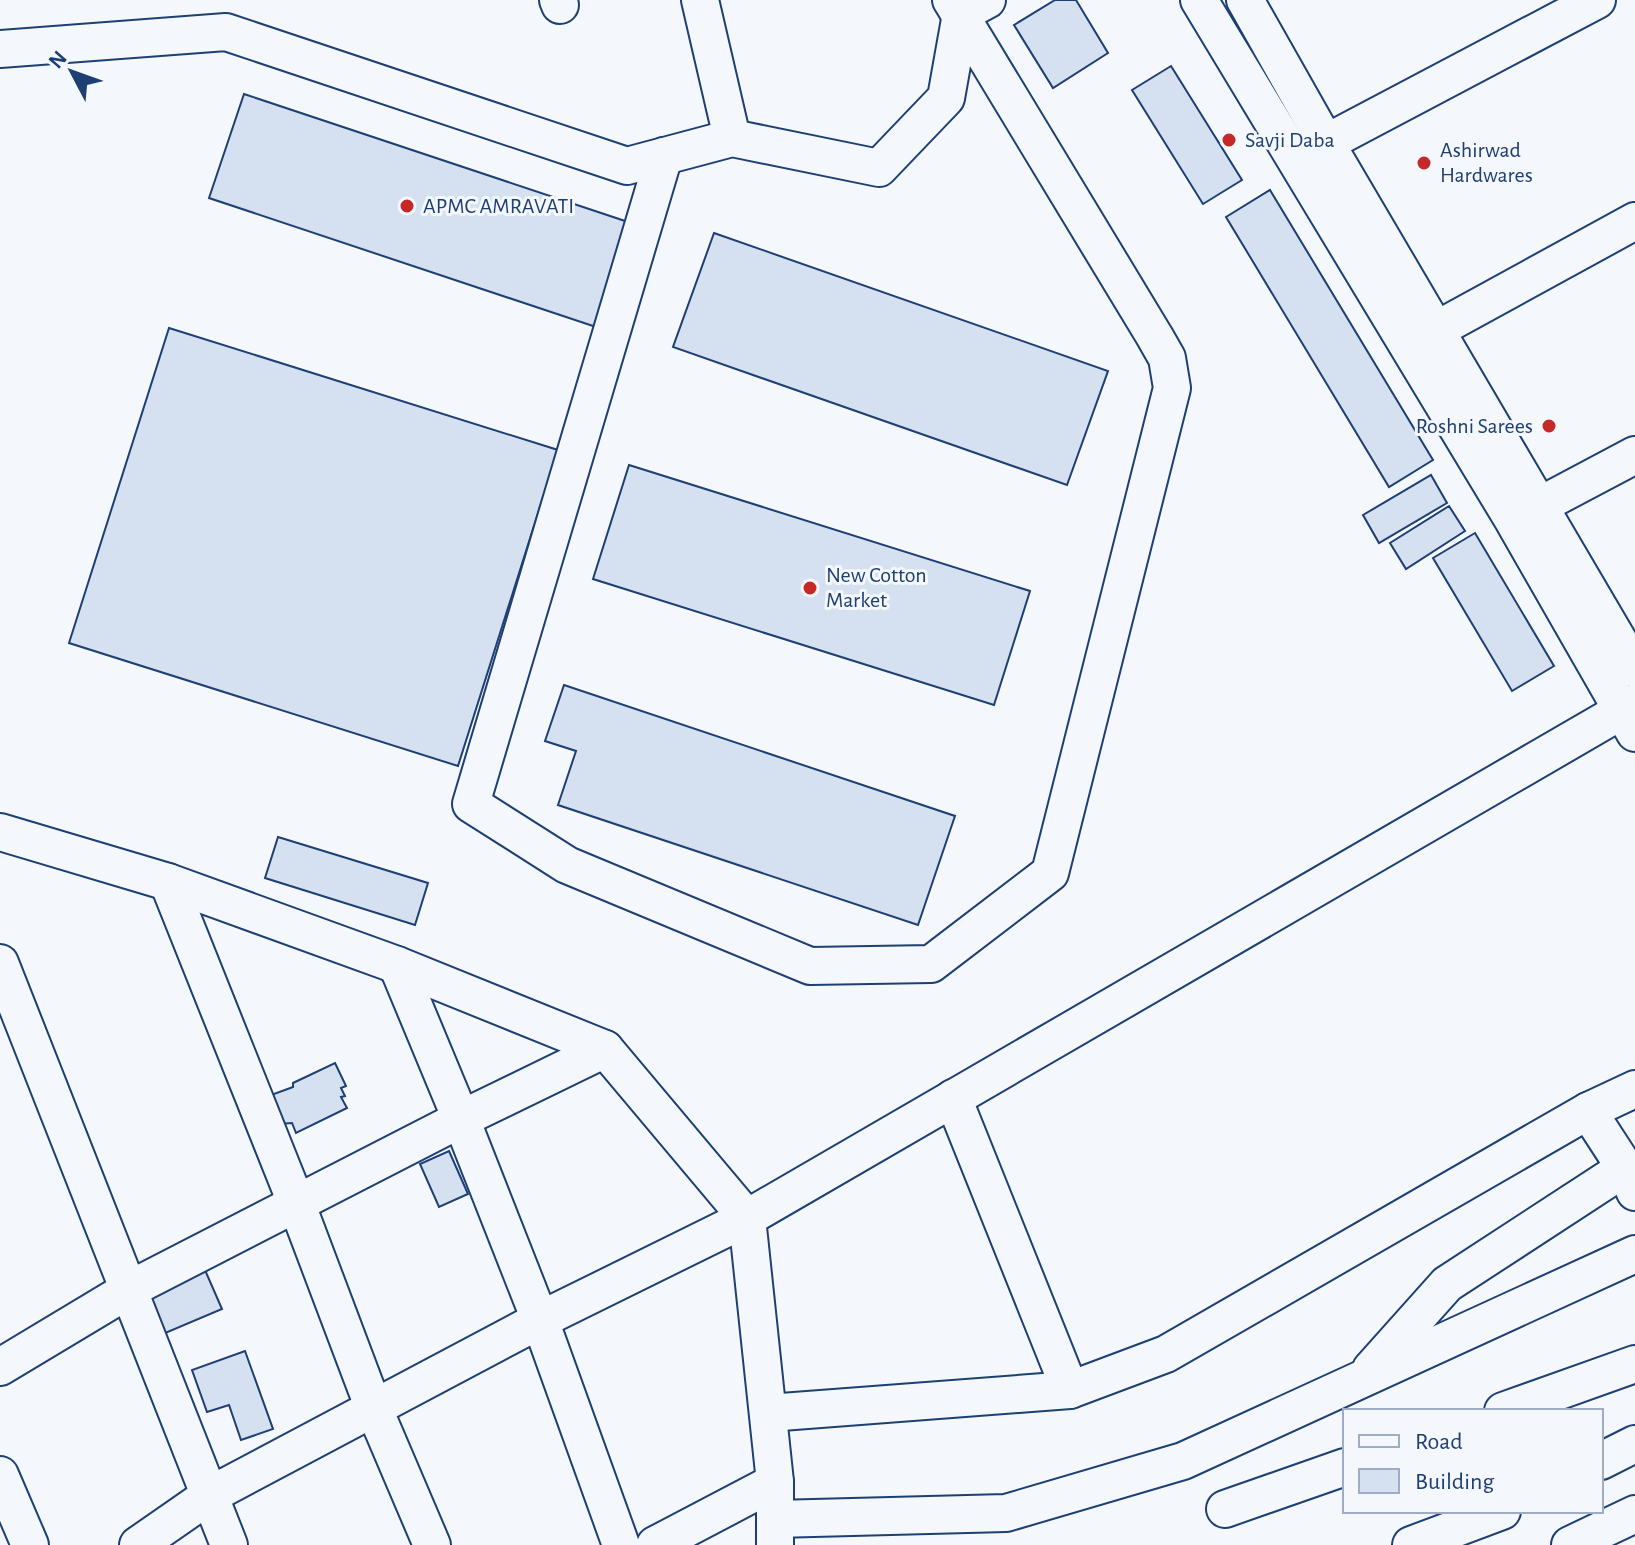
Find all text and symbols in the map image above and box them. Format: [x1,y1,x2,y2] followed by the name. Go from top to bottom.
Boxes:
[32,32,112,112] north arrow
[44,47,71,73] text: N
[1245,129,1335,151] place label: Savji Daba
[1220,131,1238,149] marker: Savji Daba
[1440,139,1533,186] place label: Ashirwad Hardwares
[1415,154,1433,172] marker: Ashirwad Hardwares
[423,195,574,217] place label: APMC AMRAVATI
[398,197,416,215] marker: APMC AMRAVATI
[1416,415,1533,437] place label: Roshni Sarees
[1540,417,1558,435] marker: Roshni Sarees
[826,564,927,611] place label: New Cotton Market
[801,579,819,597] marker: New Cotton Market
[1343,1409,1603,1513] legend
[1415,1430,1463,1454] text: Road
[1415,1470,1494,1494] text: Building

